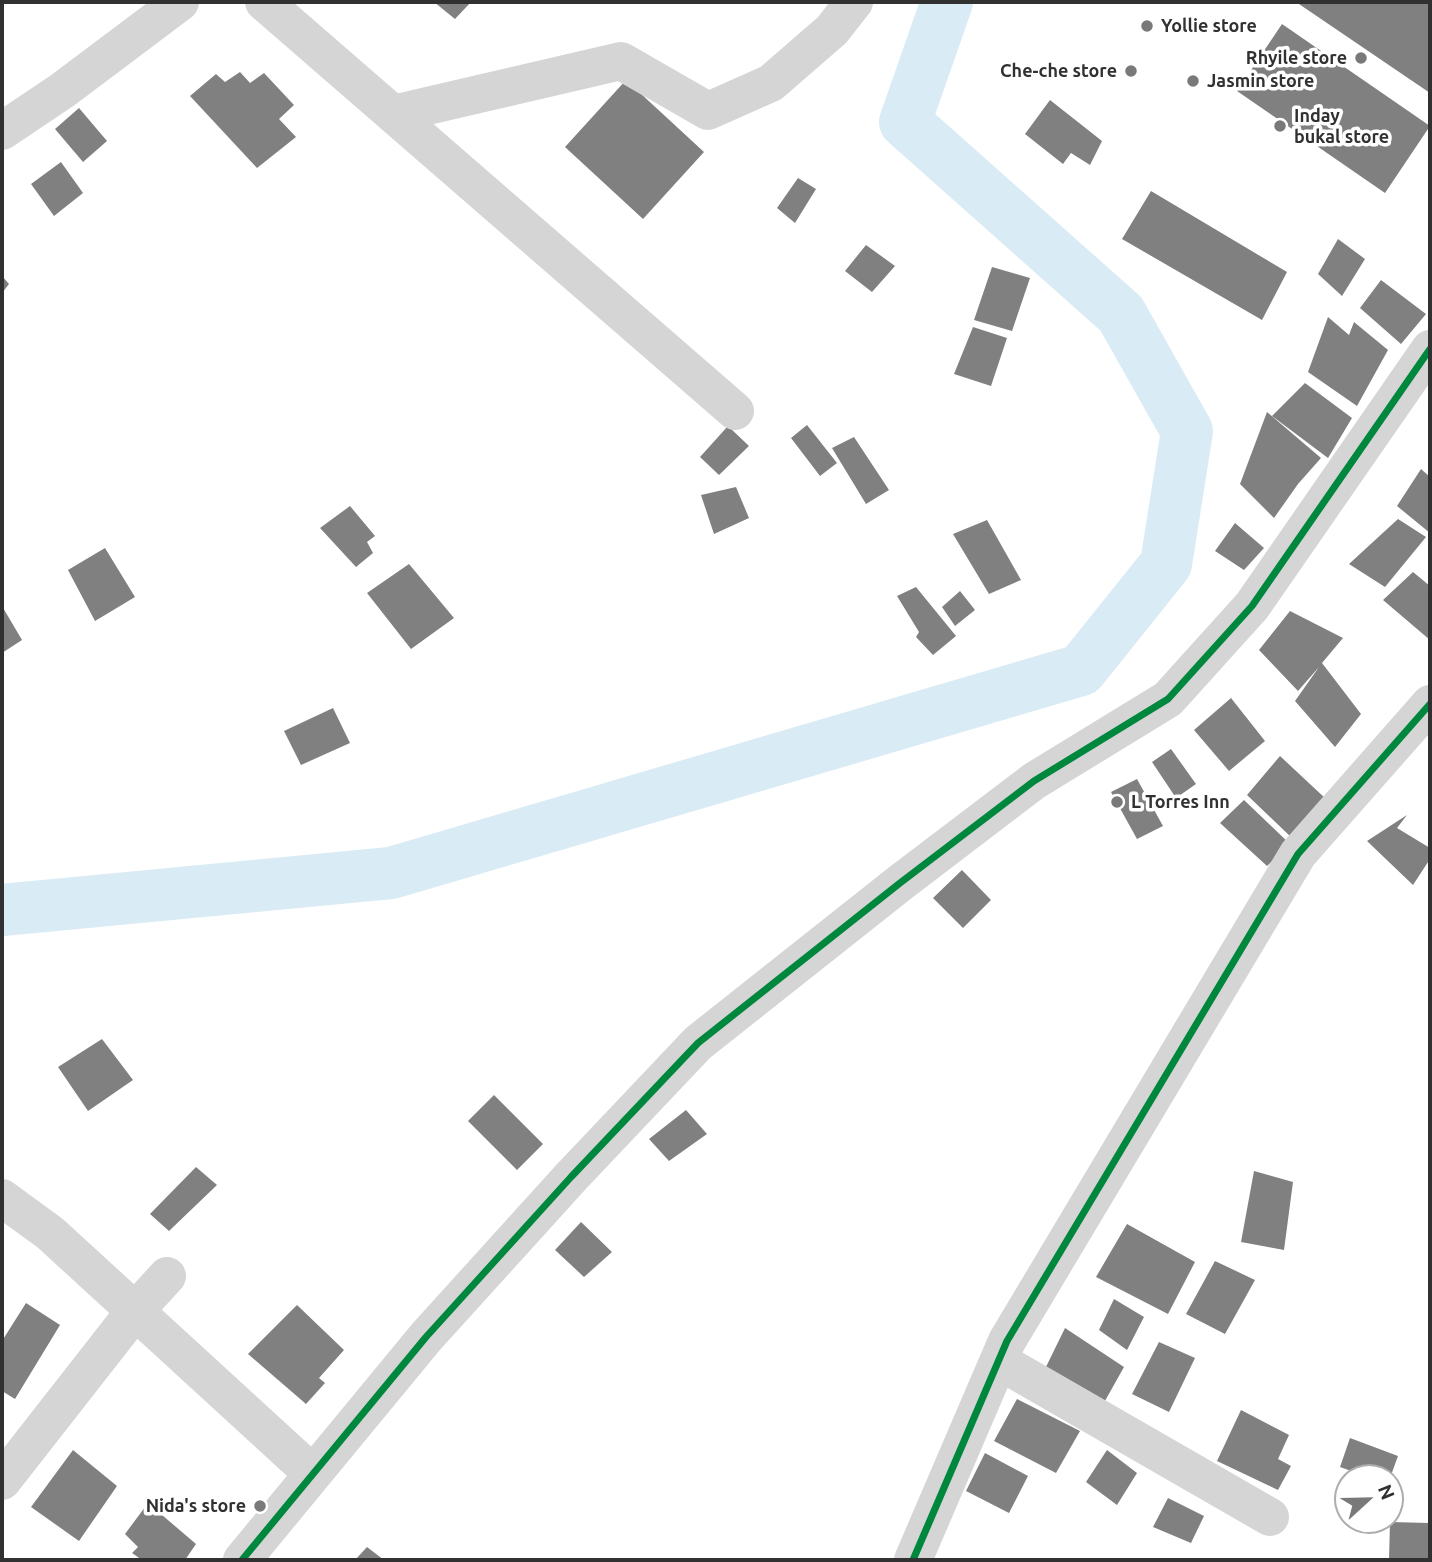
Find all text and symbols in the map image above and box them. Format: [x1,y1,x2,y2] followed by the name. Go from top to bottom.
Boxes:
[1161,15,1257,37] place label: Yollie store
[1139,18,1155,34] marker: Yollie store
[1246,47,1347,69] place label: Rhyile store
[1353,50,1369,66] marker: Rhyile store
[1000,60,1117,82] place label: Che-che store
[1123,63,1139,79] marker: Che-che store
[1207,70,1314,92] place label: Jasmin store
[1185,73,1201,89] marker: Jasmin store
[1294,105,1389,148] place label: Inday bukal store
[1272,118,1288,134] marker: Inday bukal store
[1131,791,1230,813] place label: L Torres Inn
[1109,794,1125,810] marker: L Torres Inn
[1334,1464,1404,1534] north arrow
[1374,1481,1399,1503] text: N
[146,1495,246,1517] place label: Nida's store
[252,1498,268,1514] marker: Nida's store

